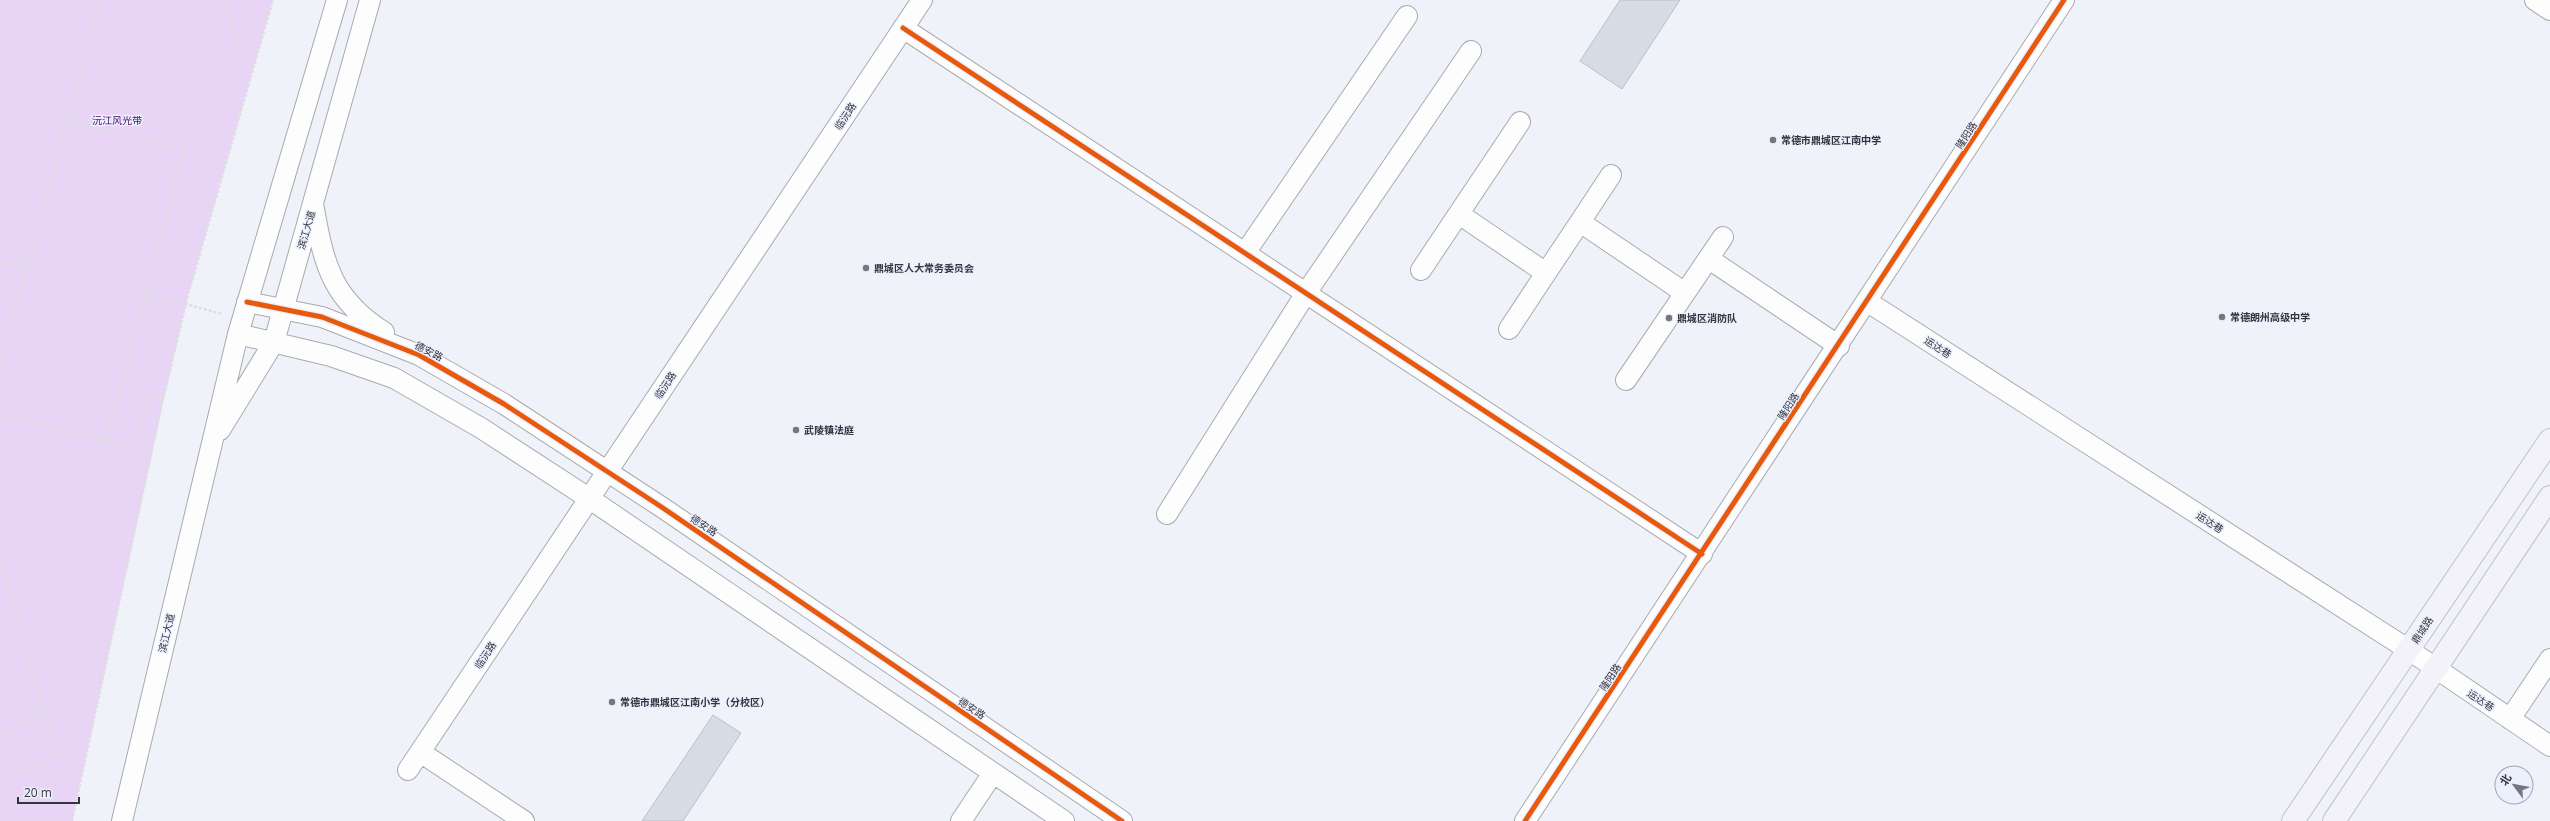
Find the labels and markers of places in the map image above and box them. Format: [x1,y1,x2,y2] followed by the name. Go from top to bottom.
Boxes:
[1781,133,1881,147] place label: 常德市鼎城区江南中学
[1768,135,1778,145] marker: 常德市鼎城区江南中学
[874,261,974,275] place label: 鼎城区人大常务委员会
[861,263,871,273] marker: 鼎城区人大常务委员会
[2230,310,2310,324] place label: 常德朗州高级中学
[1677,311,1737,325] place label: 鼎城区消防队
[2217,312,2227,322] marker: 常德朗州高级中学
[1664,313,1674,323] marker: 鼎城区消防队
[804,423,854,437] place label: 武陵镇法庭
[791,425,801,435] marker: 武陵镇法庭
[620,695,770,709] place label: 常德市鼎城区江南小学（分校区）
[607,697,617,707] marker: 常德市鼎城区江南小学（分校区）

